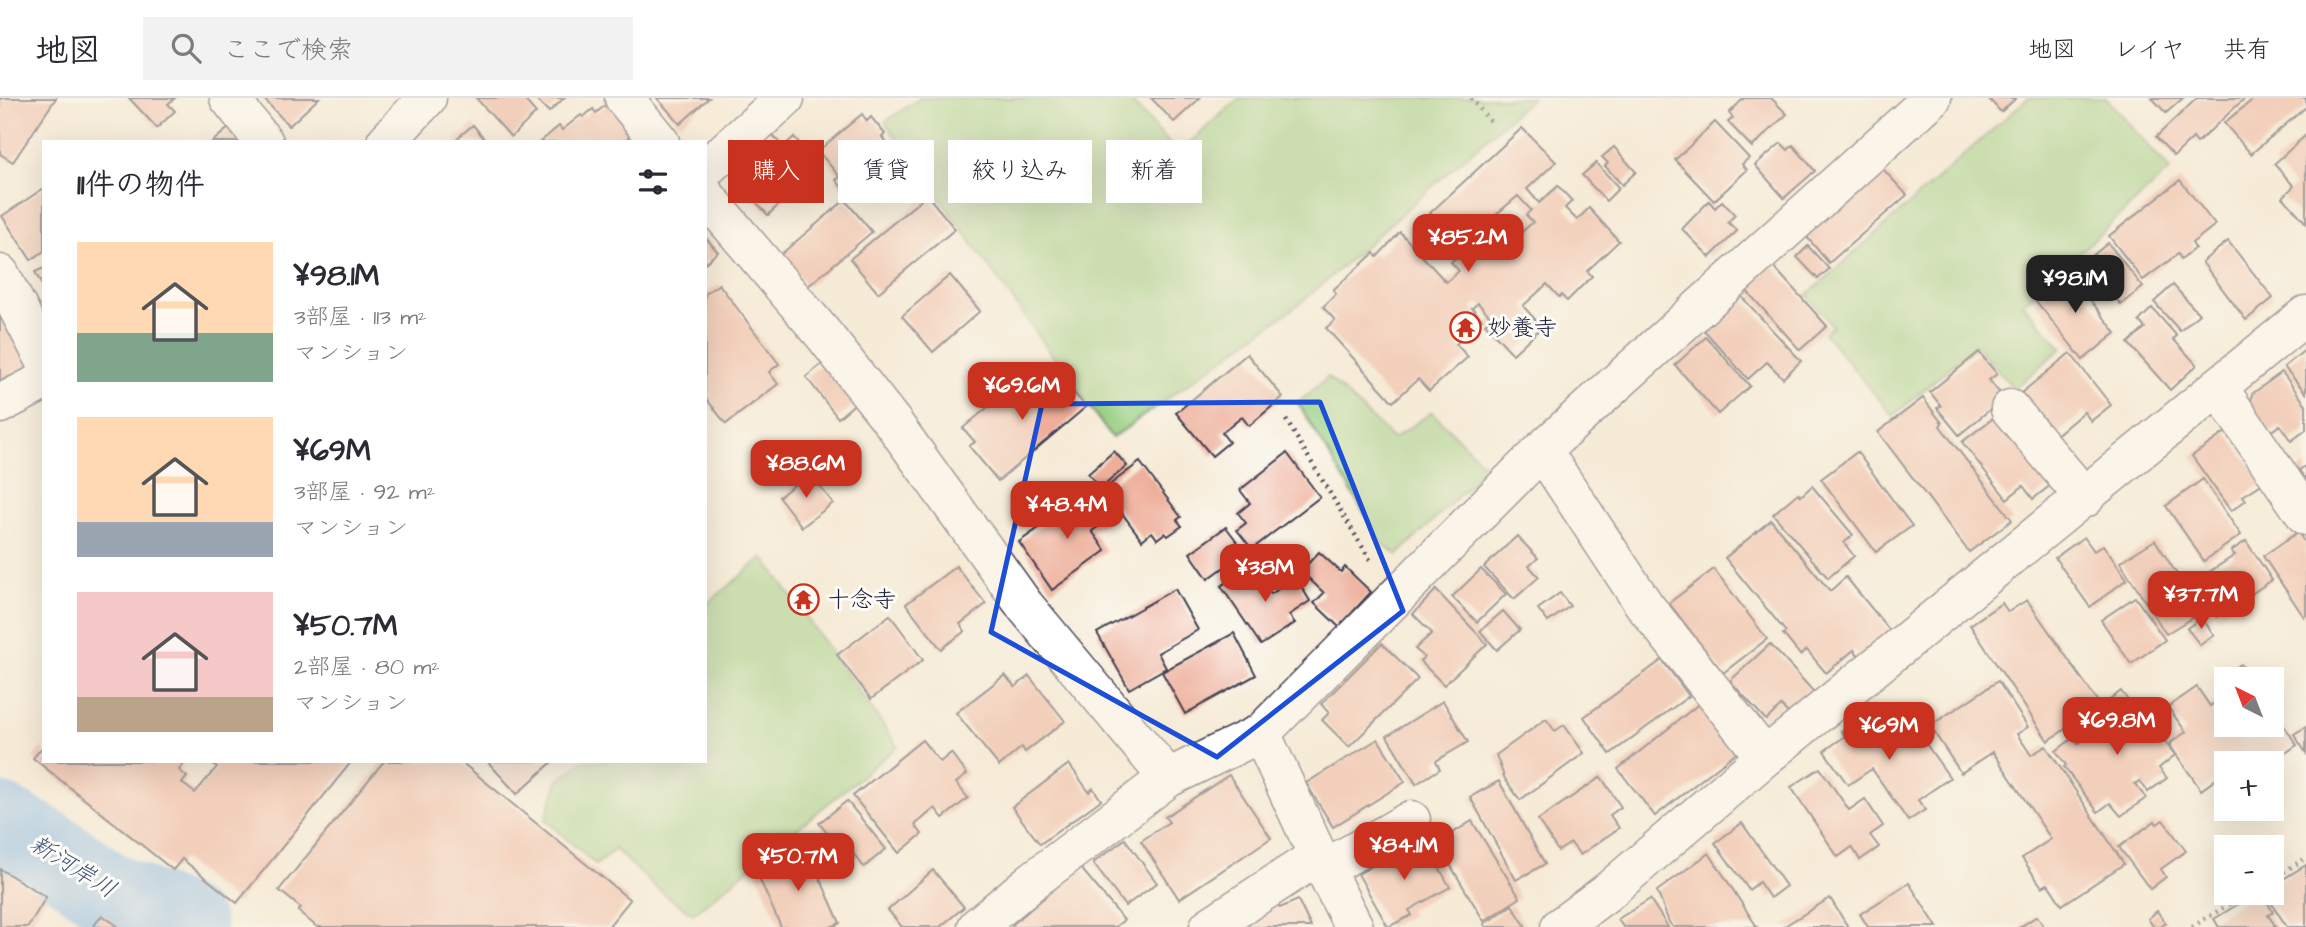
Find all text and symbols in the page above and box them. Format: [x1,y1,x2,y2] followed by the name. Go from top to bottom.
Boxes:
[143,17,633,80] search box
[35,28,101,74] text: 地図
[167,29,205,67] icon: search
[223,32,353,68] text: ここで検索
[2028,33,2076,67] text: 地図
[2114,33,2185,67] text: レイヤ
[2223,33,2271,67] text: 共有
[728,140,824,203] chip: 購入
[838,140,934,203] chip: 賃貸
[948,140,1092,203] chip: 絞り込み
[1106,140,1202,203] chip: 新着
[634,163,672,201] icon: filters
[77,164,205,206] text: 11件の物件
[1411,214,1525,274] pin: ¥85.2M
[1429,221,1507,253] text: ¥85.2M
[294,255,379,297] text: ¥98.1M
[2018,256,2132,315] pin: ¥98.1M
[2042,262,2108,294] text: ¥98.1M
[133,270,217,354] icon: home
[294,301,427,333] text: 3部屋 · 113 m²
[1448,311,1482,345] temple icon: 妙養寺
[1488,312,1557,344] place label: 妙養寺
[294,337,408,369] text: マンション
[965,362,1079,422] pin: ¥69.6M
[984,369,1060,401] text: ¥69.6M
[294,430,371,472] text: ¥69M
[749,440,863,500] pin: ¥88.6M
[133,445,217,529] icon: home
[767,447,845,479] text: ¥88.6M
[294,476,435,508] text: 3部屋 · 92 m²
[1010,482,1124,541] pin: ¥48.4M
[1027,488,1107,520] text: ¥48.4M
[294,512,408,544] text: マンション
[1224,545,1306,604] pin: ¥38M
[1236,551,1294,583] text: ¥38M
[2144,572,2258,631] pin: ¥37.7M
[2164,578,2238,610] text: ¥37.7M
[787,583,821,617] temple icon: 十念寺
[827,584,896,616] place label: 十念寺
[294,605,398,647] text: ¥50.7M
[133,620,217,704] icon: home
[294,651,440,683] text: 2部屋 · 80 m²
[2214,667,2284,737] north arrow
[2214,667,2284,905] map controls
[294,687,408,719] text: マンション
[2060,698,2174,757] pin: ¥69.8M
[1848,702,1930,762] pin: ¥69M
[2079,704,2155,736] text: ¥69.8M
[1860,709,1918,741] text: ¥69M
[2214,751,2284,821] button: +
[1347,822,1461,882] pin: ¥84.1M
[23,827,123,907] water label: 新河岸川
[1370,829,1438,861] text: ¥84.1M
[741,834,855,893] pin: ¥50.7M
[2214,835,2284,905] button: −
[758,840,838,872] text: ¥50.7M

